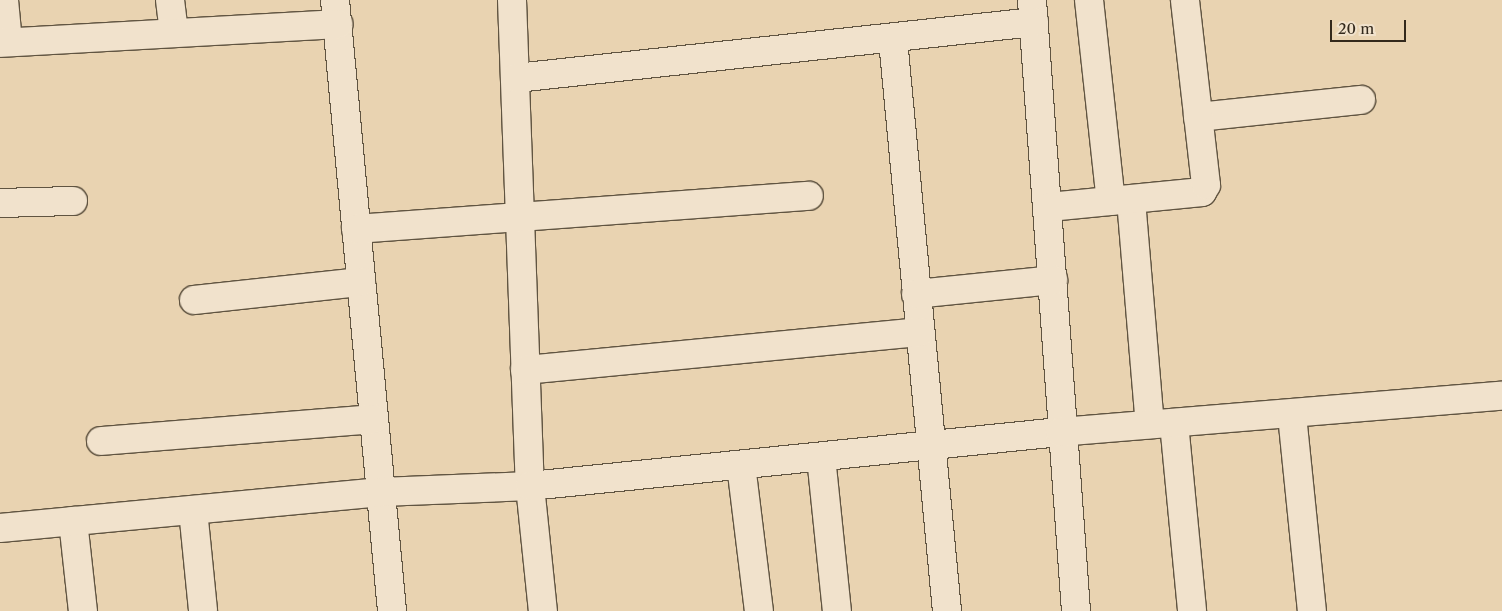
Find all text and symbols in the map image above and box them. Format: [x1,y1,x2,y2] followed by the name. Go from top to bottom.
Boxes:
[1332,10,1408,42] scale bar
[1338,19,1374,38] text: 20 m

